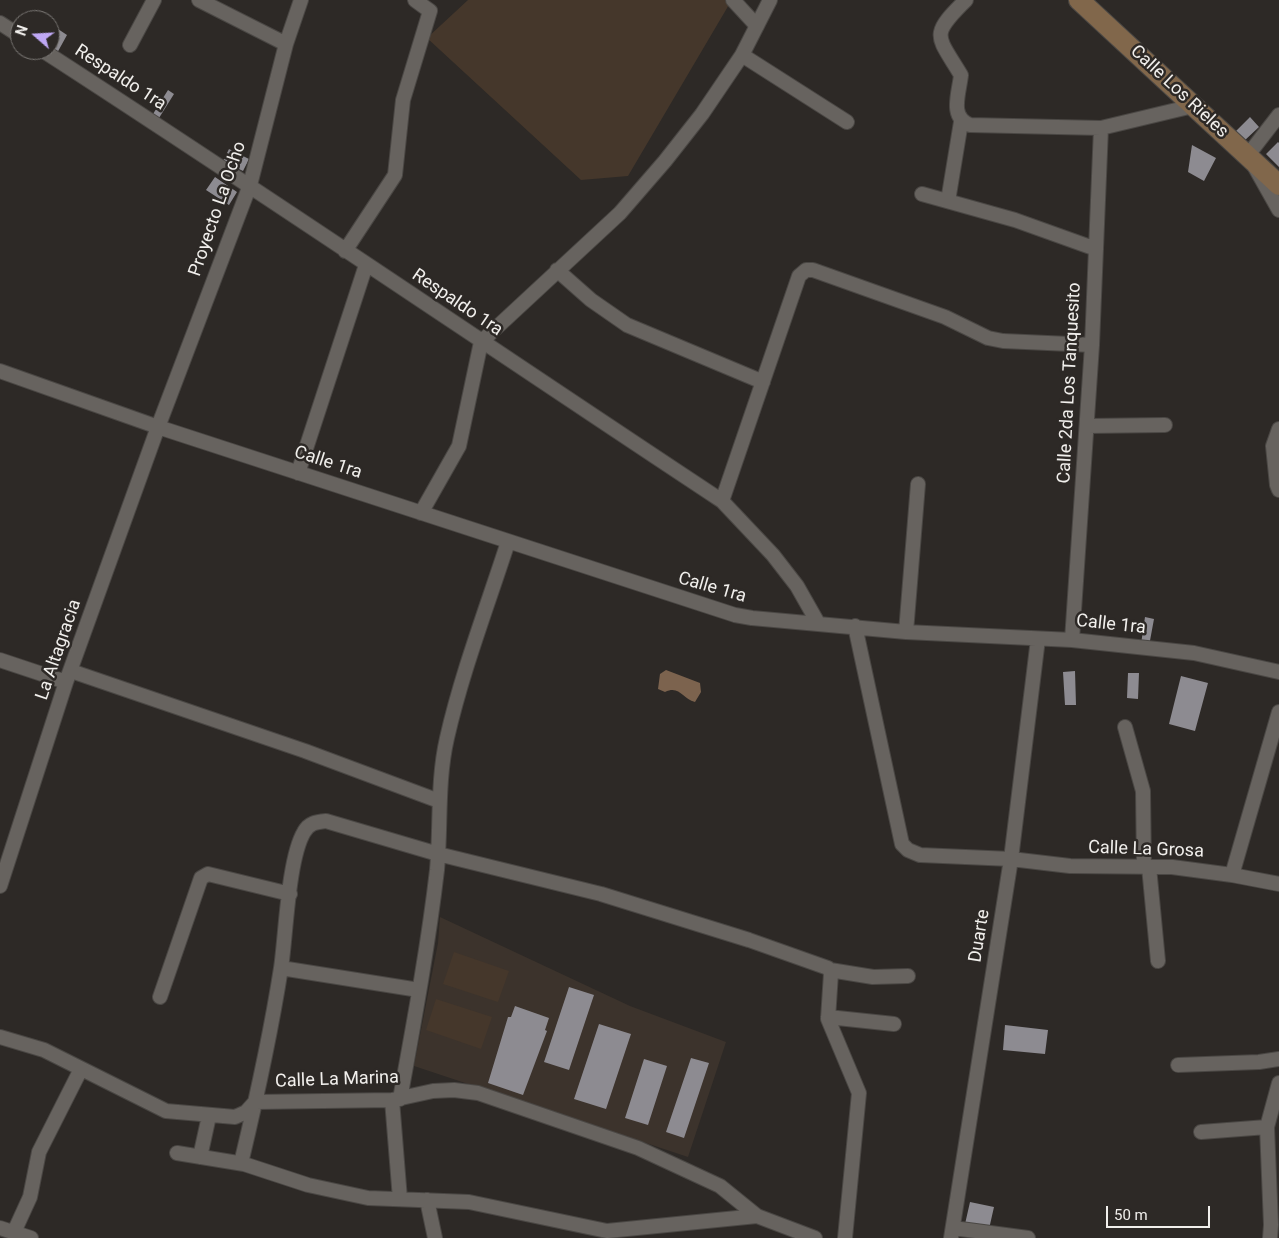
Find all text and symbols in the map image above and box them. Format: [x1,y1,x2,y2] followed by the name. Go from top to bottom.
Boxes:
[10,10,60,60] north arrow
[13,23,31,38] text: N
[70,40,170,116] street label: Respaldo 1ra
[1125,41,1233,143] street label: Calle Los Rieles
[185,139,251,279] street label: Proyecto La Ocho
[408,265,506,341] street label: Respaldo 1ra
[1054,282,1086,484] street label: Calle 2da Los Tanquesito
[291,442,365,484] street label: Calle 1ra
[675,568,749,608] street label: Calle 1ra
[32,597,86,703] street label: La Altagracia
[1075,611,1147,639] street label: Calle 1ra
[1088,837,1204,863] street label: Calle La Grosa
[965,908,995,964] street label: Duarte
[275,1067,399,1093] street label: Calle La Marina
[1109,1196,1213,1228] scale bar
[1114,1206,1148,1224] text: 50 m

